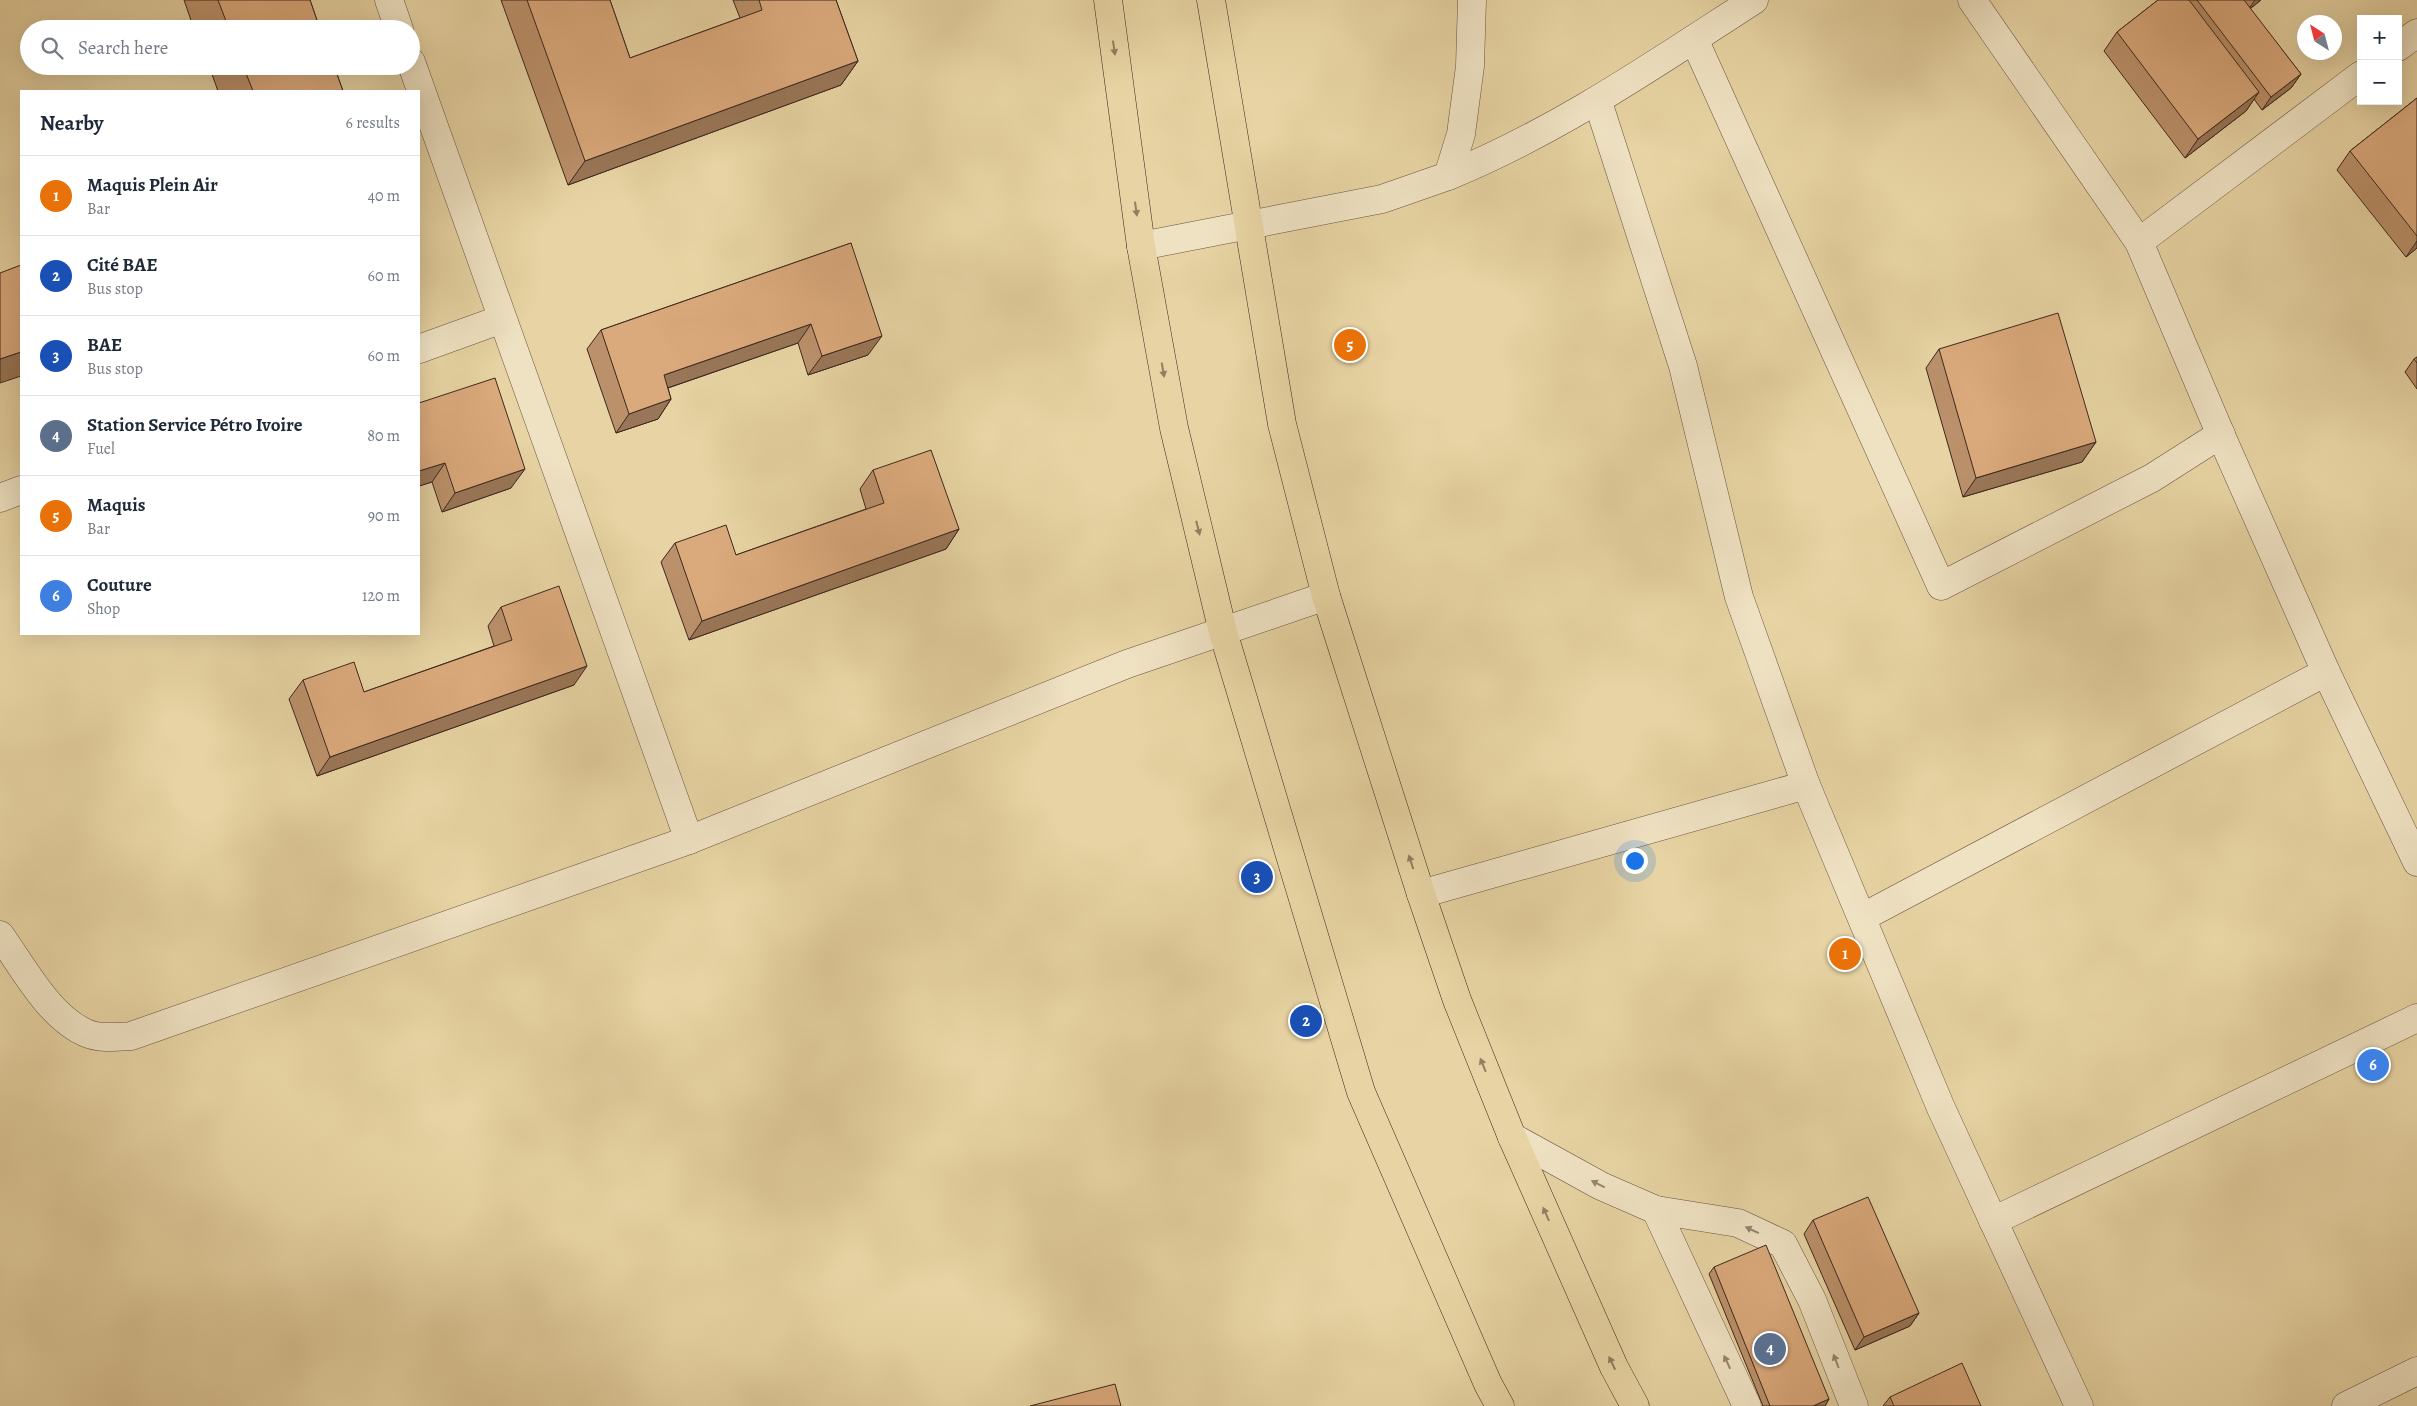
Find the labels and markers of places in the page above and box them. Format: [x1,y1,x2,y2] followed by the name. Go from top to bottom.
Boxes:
[1334,326,1366,364] pin: 5
[1241,858,1273,896] pin: 3
[1829,935,1861,973] pin: 1
[1290,1002,1322,1040] pin: 2
[2357,1046,2389,1084] pin: 6
[1754,1330,1786,1368] pin: 4

